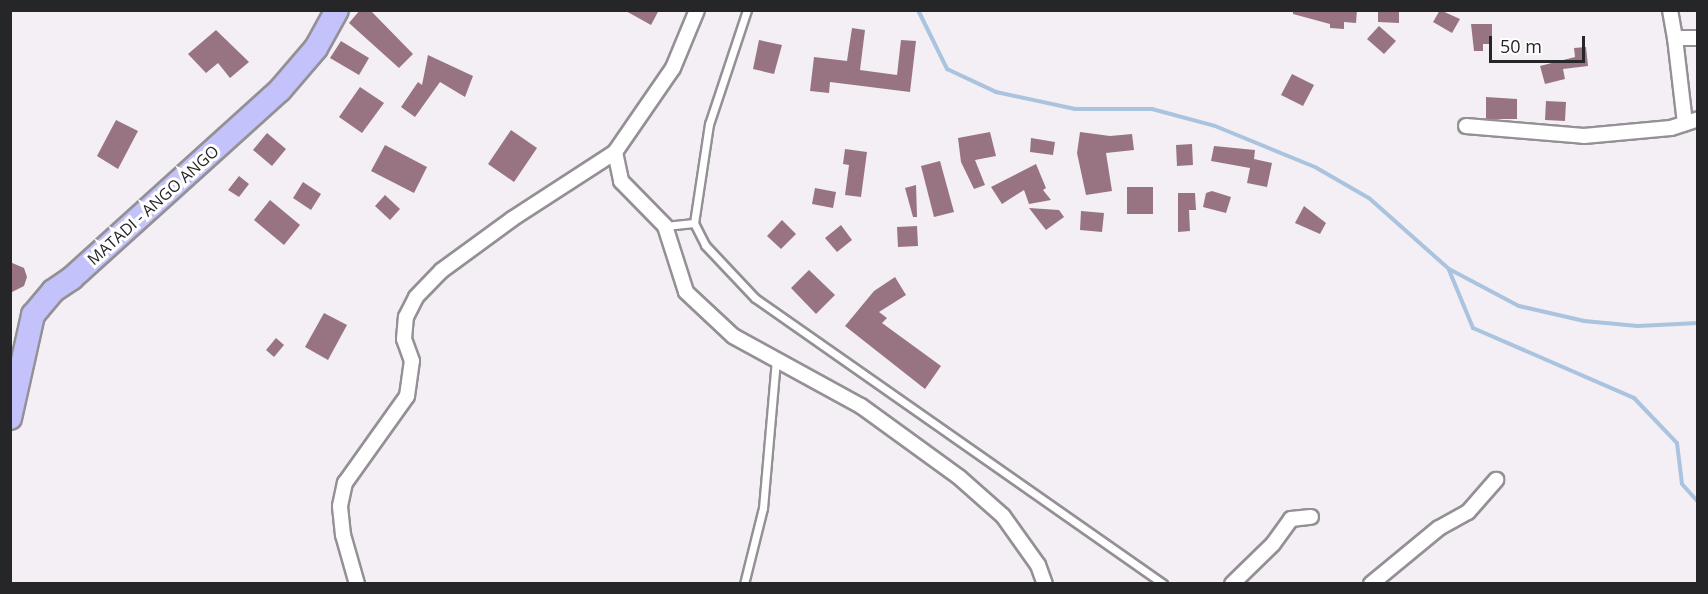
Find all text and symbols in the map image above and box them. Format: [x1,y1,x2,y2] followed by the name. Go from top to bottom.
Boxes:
[1492,24,1588,62] scale bar
[1500,34,1542,58] text: 50 m
[84,141,222,269] street label: MATADI - ANGO ANGO

